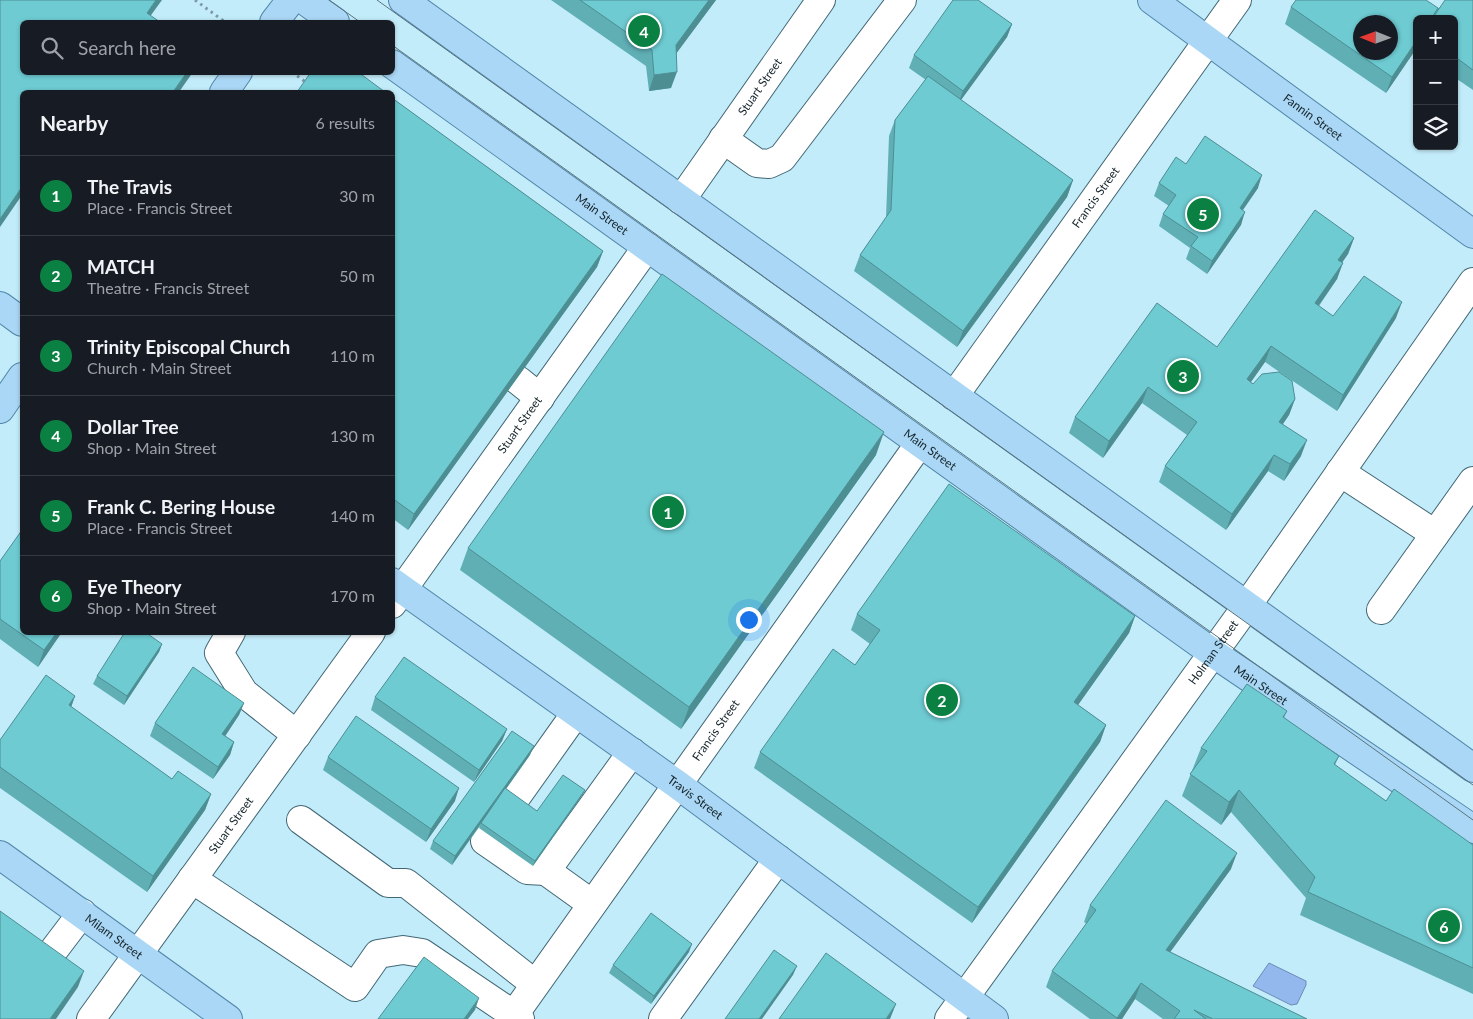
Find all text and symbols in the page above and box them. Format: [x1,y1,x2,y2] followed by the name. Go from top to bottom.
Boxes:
[628,12,660,50] pin: 4
[1353,15,1398,60] north arrow
[1413,15,1458,150] map controls
[1413,15,1458,60] button: +
[20,20,395,75] search box
[38,34,66,62] icon: search
[78,36,176,59] text: Search here
[734,54,785,118] street label: Stuart Street
[1413,60,1458,105] button: −
[1281,90,1346,144] street label: Fannin Street
[1413,105,1458,150] button: layers
[40,110,108,135] text: Nearby
[315,113,375,132] text: 6 results
[1068,163,1123,231] street label: Francis Street
[87,175,172,198] text: The Travis
[51,186,61,205] text: 1
[339,186,375,205] text: 30 m
[573,190,632,238] street label: Main Street
[1187,195,1219,233] pin: 5
[87,198,232,217] text: Place · Francis Street
[87,255,155,278] text: MATCH
[51,266,61,285] text: 2
[339,266,375,285] text: 50 m
[87,278,249,297] text: Theatre · Francis Street
[87,335,290,358] text: Trinity Episcopal Church
[51,346,61,365] text: 3
[330,346,375,365] text: 110 m
[1167,357,1199,395] pin: 3
[87,358,232,377] text: Church · Main Street
[494,393,545,456] street label: Stuart Street
[87,415,179,438] text: Dollar Tree
[51,426,61,445] text: 4
[330,426,375,445] text: 130 m
[901,426,960,474] street label: Main Street
[87,438,216,457] text: Shop · Main Street
[652,493,684,531] pin: 1
[87,495,275,518] text: Frank C. Bering House
[51,506,61,525] text: 5
[330,506,375,525] text: 140 m
[87,518,232,537] text: Place · Francis Street
[87,575,182,598] text: Eye Theory
[51,586,61,605] text: 6
[330,586,375,605] text: 170 m
[87,598,216,617] text: Shop · Main Street
[736,607,762,633] your location
[1185,616,1242,687] street label: Holman Street
[1231,661,1291,709] street label: Main Street
[926,681,958,719] pin: 2
[689,696,743,764] street label: Francis Street
[665,772,727,823] street label: Travis Street
[205,793,257,856] street label: Stuart Street
[1428,907,1460,945] pin: 6
[82,911,146,963] street label: Milam Street

